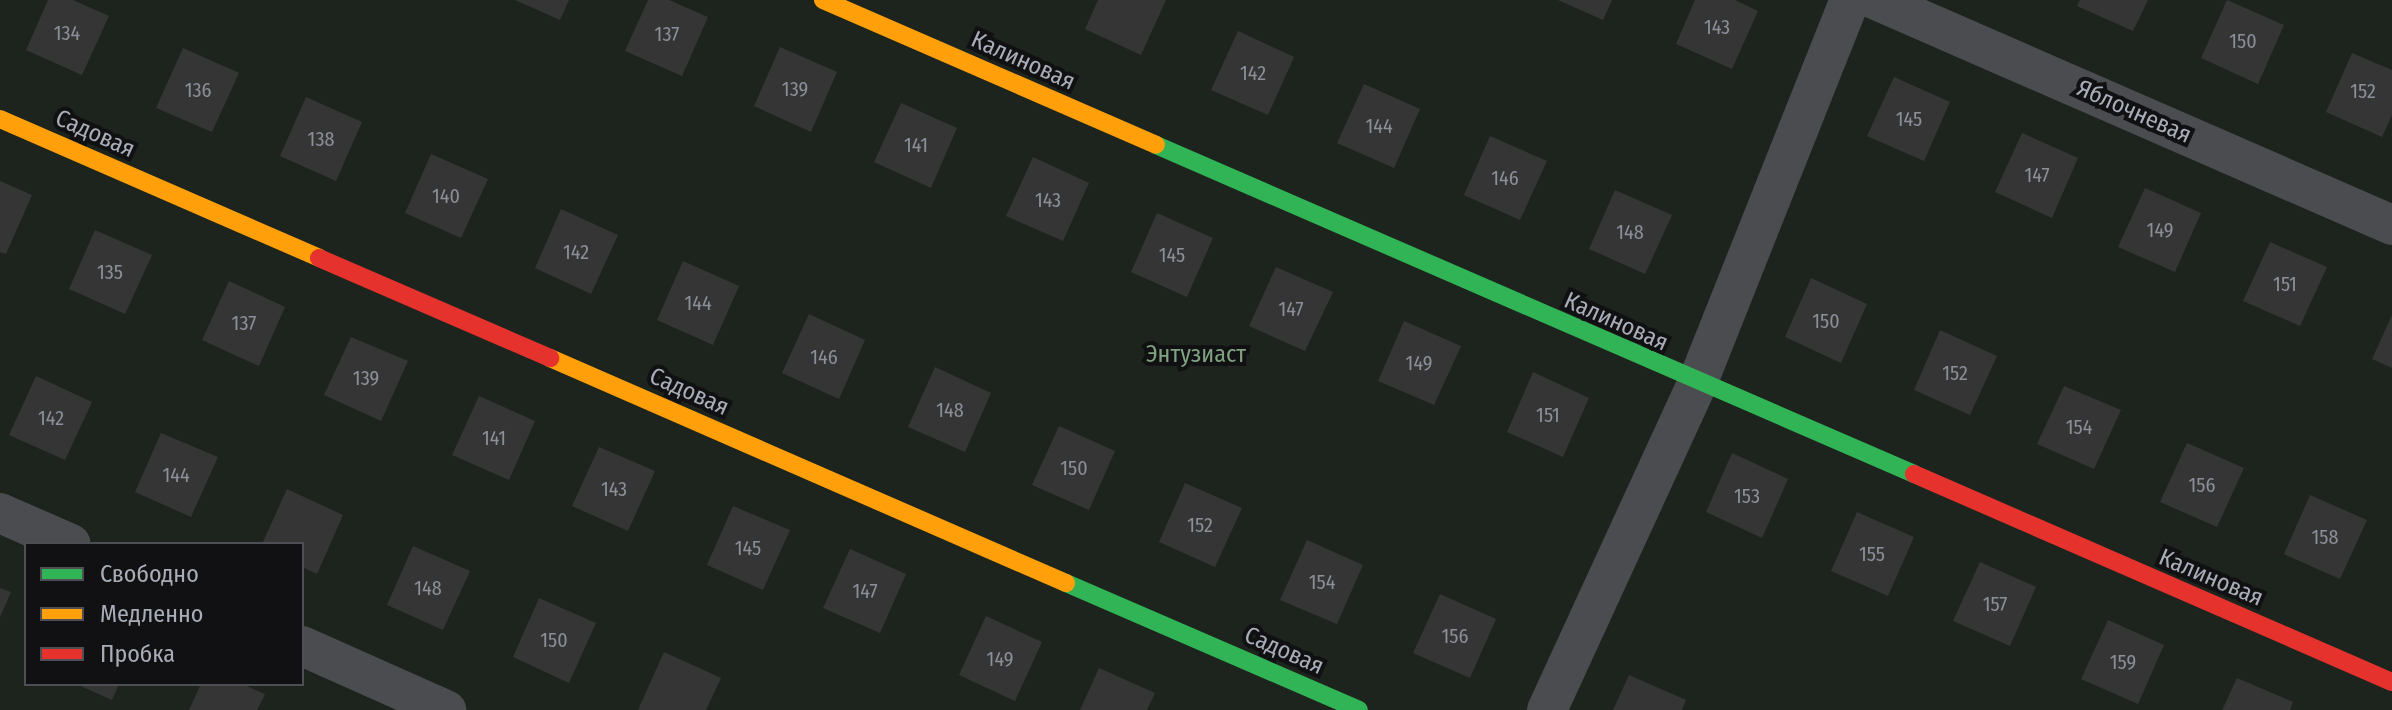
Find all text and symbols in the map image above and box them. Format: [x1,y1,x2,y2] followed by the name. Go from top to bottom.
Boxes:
[1704,15,1730,39] house number: 143
[54,21,80,45] house number: 134
[655,22,679,46] house number: 137
[967,25,1079,97] street label: Калиновая
[2229,29,2257,53] house number: 150
[1240,61,1266,85] house number: 142
[2072,74,2196,150] street label: Яблочневая
[782,77,808,101] house number: 139
[185,78,211,102] house number: 136
[2350,79,2376,103] house number: 152
[51,104,139,164] street label: Садовая
[1896,107,1922,131] house number: 145
[1365,114,1393,138] house number: 144
[308,127,334,151] house number: 138
[904,133,928,157] house number: 141
[2024,163,2050,187] house number: 147
[1491,166,1519,190] house number: 146
[432,184,460,208] house number: 140
[1035,188,1061,212] house number: 143
[2147,218,2173,242] house number: 149
[1616,220,1644,244] house number: 148
[563,240,589,264] house number: 142
[1159,243,1185,267] house number: 145
[97,260,123,284] house number: 135
[2273,272,2297,296] house number: 151
[1560,286,1672,358] street label: Калиновая
[684,291,712,315] house number: 144
[1278,297,1304,321] house number: 147
[1812,309,1840,333] house number: 150
[232,311,256,335] house number: 137
[1146,341,1246,369] park label: Энтузиаст
[810,345,838,369] house number: 146
[1406,351,1432,375] house number: 149
[1942,361,1968,385] house number: 152
[645,362,733,422] street label: Садовая
[353,366,379,390] house number: 139
[936,398,964,422] house number: 148
[1536,403,1560,427] house number: 151
[38,406,64,430] house number: 142
[2066,415,2092,439] house number: 154
[482,426,506,450] house number: 141
[1060,456,1088,480] house number: 150
[162,463,190,487] house number: 144
[2189,473,2215,497] house number: 156
[601,477,627,501] house number: 143
[1734,484,1760,508] house number: 153
[1187,513,1213,537] house number: 152
[2312,525,2338,549] house number: 158
[735,536,761,560] house number: 145
[24,542,304,686] legend
[1859,542,1885,566] house number: 155
[2154,543,2268,613] street label: Калиновая
[100,560,199,588] text: Свободно
[1309,570,1335,594] house number: 154
[414,576,442,600] house number: 148
[852,579,878,603] house number: 147
[1983,592,2007,616] house number: 157
[100,600,203,628] text: Медленно
[1240,621,1328,681] street label: Садовая
[1442,624,1468,648] house number: 156
[540,628,568,652] house number: 150
[100,640,175,668] text: Пробка
[987,647,1013,671] house number: 149
[2110,650,2136,674] house number: 159

